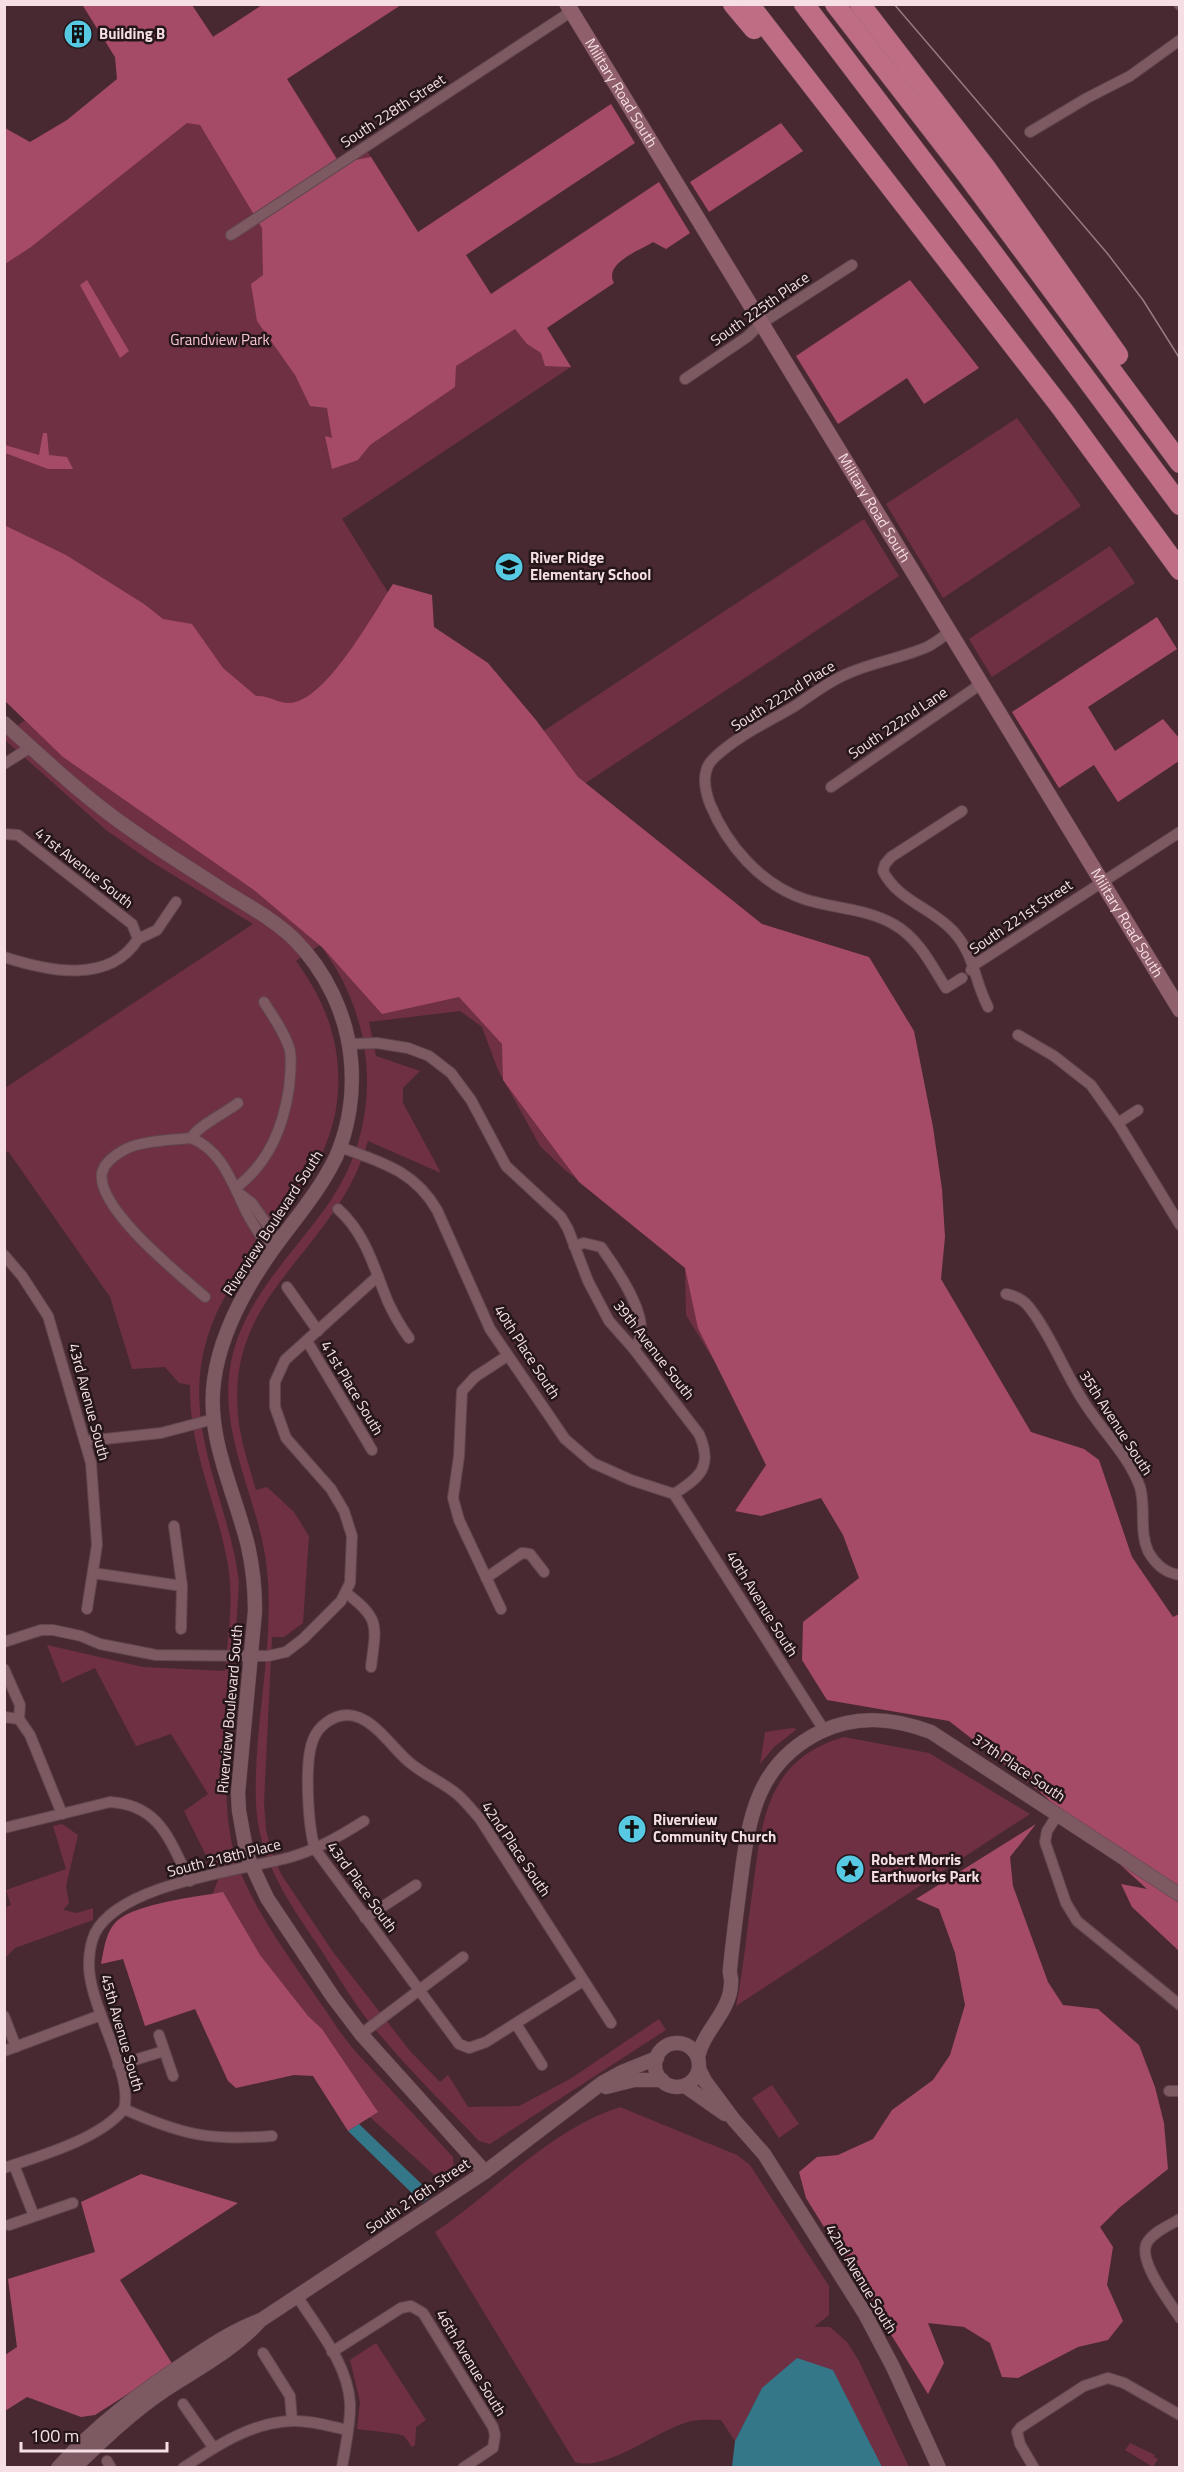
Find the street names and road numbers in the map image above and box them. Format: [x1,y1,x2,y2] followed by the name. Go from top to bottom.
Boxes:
[579,33,664,152] street label: Military Road South
[336,68,450,153] street label: South 228th Street
[705,266,814,351] street label: South 225th Place
[832,448,917,567] street label: Military Road South
[726,654,839,737] street label: South 222nd Place
[843,681,952,764] street label: South 222nd Lane
[30,822,139,914] street label: 41st Avenue South
[1085,864,1170,982] street label: Military Road South
[965,873,1078,960] street label: South 221st Street
[217,1145,328,1300] street label: Riverview Boulevard South
[608,1295,701,1404] street label: 39th Avenue South
[488,1300,566,1403] street label: 40th Place South
[315,1336,390,1439] street label: 41st Place South
[63,1341,116,1463] street label: 43rd Avenue South
[1074,1366,1159,1480] street label: 35th Avenue South
[721,1546,804,1661] street label: 40th Avenue South
[211,1624,248,1794] street label: Riverview Boulevard South
[968,1728,1070,1807] street label: 37th Place South
[476,1796,557,1901] street label: 42nd Place South
[165,1832,283,1883] street label: South 218th Place
[321,1836,403,1937] street label: 43rd Place South
[95,1972,150,2094] street label: 45th Avenue South
[361,2152,475,2239] street label: South 216th Street
[820,2220,903,2338] street label: 42nd Avenue South
[430,2305,512,2421] street label: 46th Avenue South

